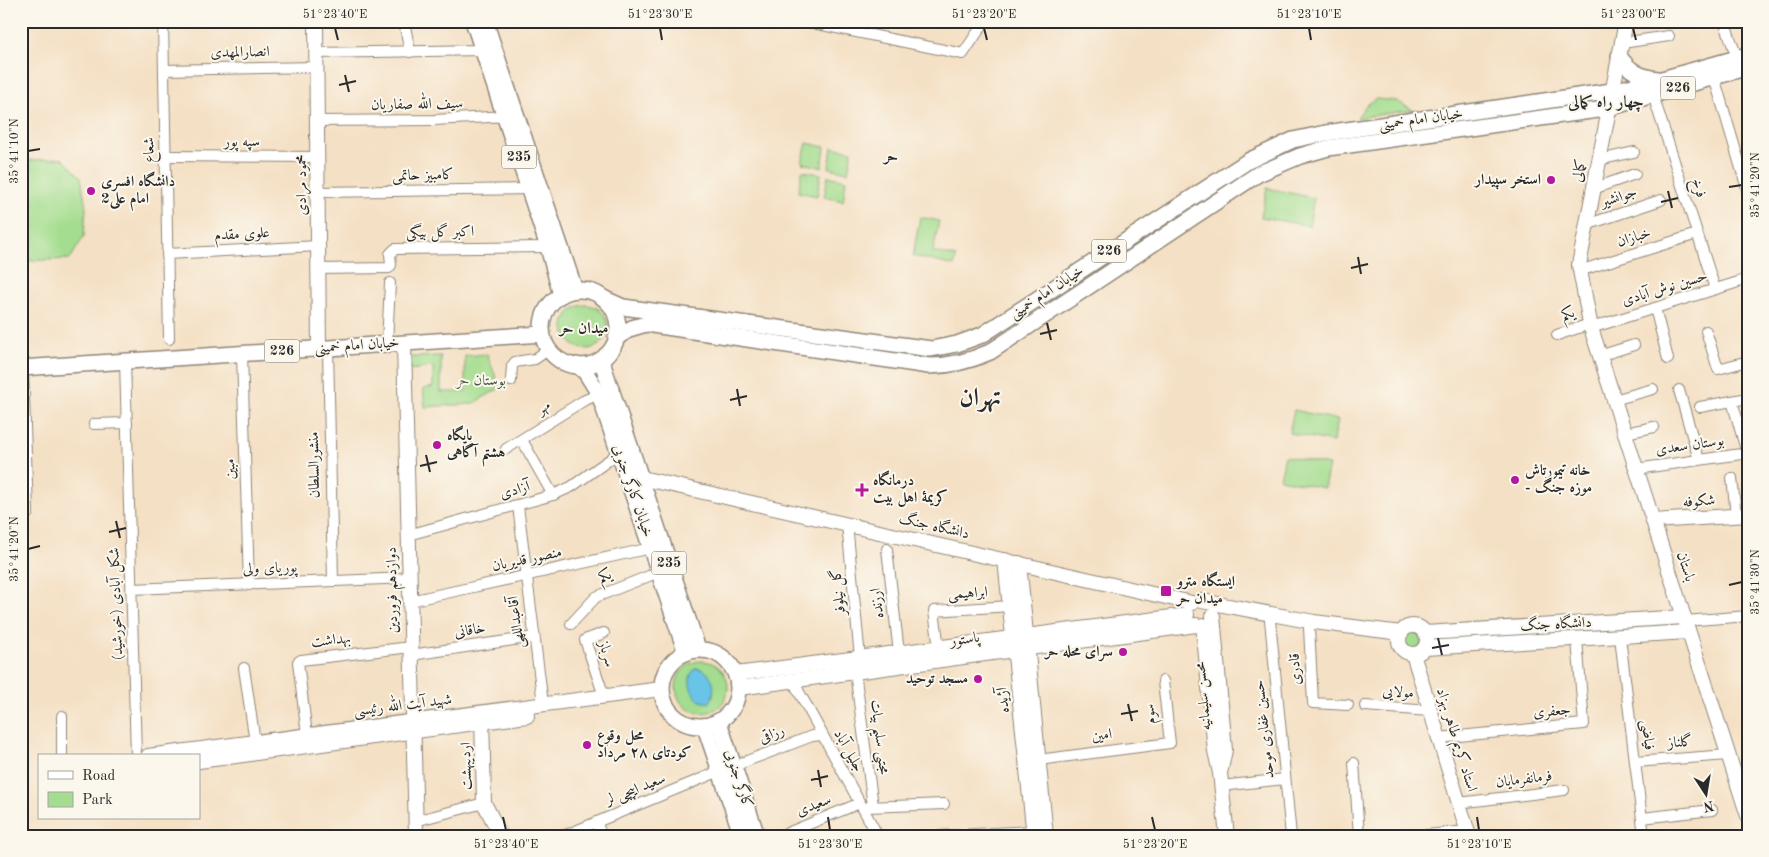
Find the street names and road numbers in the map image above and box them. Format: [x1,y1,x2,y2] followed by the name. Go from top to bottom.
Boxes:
[210,45,270,61] street label: انصارالمهدی
[1660,76,1696,100] road number: 226
[371,91,463,113] street label: سیف الله صفاریان
[1378,107,1465,137] street label: خیابان امام خمینی
[222,135,260,152] street label: سپه پور
[142,137,162,163] street label: شعاع
[502,146,536,168] road number: 235
[295,154,312,215] street label: محمود مرادی
[1569,158,1590,184] street label: کمالی
[392,167,454,186] street label: کامبیز حاتمی
[1684,176,1708,201] street label: فرخ
[1597,184,1639,211] street label: جوانشیر
[406,222,474,243] street label: اکبر گل بیگی
[214,226,270,248] street label: علوی مقدم
[1615,226,1653,250] street label: خبازان
[1092,240,1126,262] road number: 226
[1007,264,1089,326] street label: خیابان امام خمینی
[1619,266,1710,309] street label: حسین نوش آبادی
[1559,303,1579,329] street label: یکم
[314,336,400,360] street label: خیابان امام خمینی
[264,340,300,362] road number: 226
[533,398,554,420] street label: مهر
[307,431,323,499] street label: منشورالسلطان
[1655,434,1725,458] street label: بوستان سعدى
[607,441,659,540] street label: خیابان کارگر جنوبی
[223,458,239,480] street label: مبین
[497,476,533,502] street label: آزادی
[1682,491,1716,511] street label: شکوفه
[897,508,971,542] street label: دانشگاه جنگ
[491,545,563,575] street label: منصور قدیریان
[105,547,127,661] street label: شکل آبادی (خورشید)
[385,547,406,633] street label: دوازدهم فروردین
[1673,550,1697,584] street label: باستان
[652,552,686,574] road number: 235
[242,561,299,579] street label: پوریای ولی
[595,565,617,591] street label: یکم
[826,568,850,618] street label: گل نیلوفر
[948,585,988,605] street label: ابراهیمی
[869,587,887,619] street label: ارزنده
[503,593,530,649] street label: آقاعبداللهی
[1520,612,1592,634] street label: دانشگاه جنگ
[453,621,487,641] street label: خاقانی
[947,630,982,652] street label: پاستور
[310,631,352,652] street label: بهداشت
[593,637,617,669] street label: سرباز
[1288,653,1304,685] street label: قادری
[1194,661,1215,731] street label: محسن سلیمانیه
[1252,679,1278,779] street label: حسین غفاری موحد
[1382,684,1414,703] street label: مولایی
[992,685,1013,714] street label: آژیده
[1429,686,1481,795] street label: استاد کریم طاهر بهزاد
[352,687,453,721] street label: شهید آیت الله رئیسی
[861,699,891,776] street label: مجتبی سلیم بیات
[1142,703,1164,725] street label: سوم
[1533,703,1571,722] street label: جعفری
[1636,719,1656,751] street label: فیاضی
[757,722,787,747] street label: رزاقی
[829,726,868,776] street label: جلیل آباد
[1091,727,1113,745] street label: امین
[1665,732,1693,751] street label: گلناز
[459,742,476,790] street label: اردیبهشت
[720,746,758,811] street label: کارگر جنوبی
[1495,769,1553,792] street label: فرمانفرمایان
[602,770,669,811] street label: سعید ایپچی لر
[794,792,834,820] street label: سعیدی

